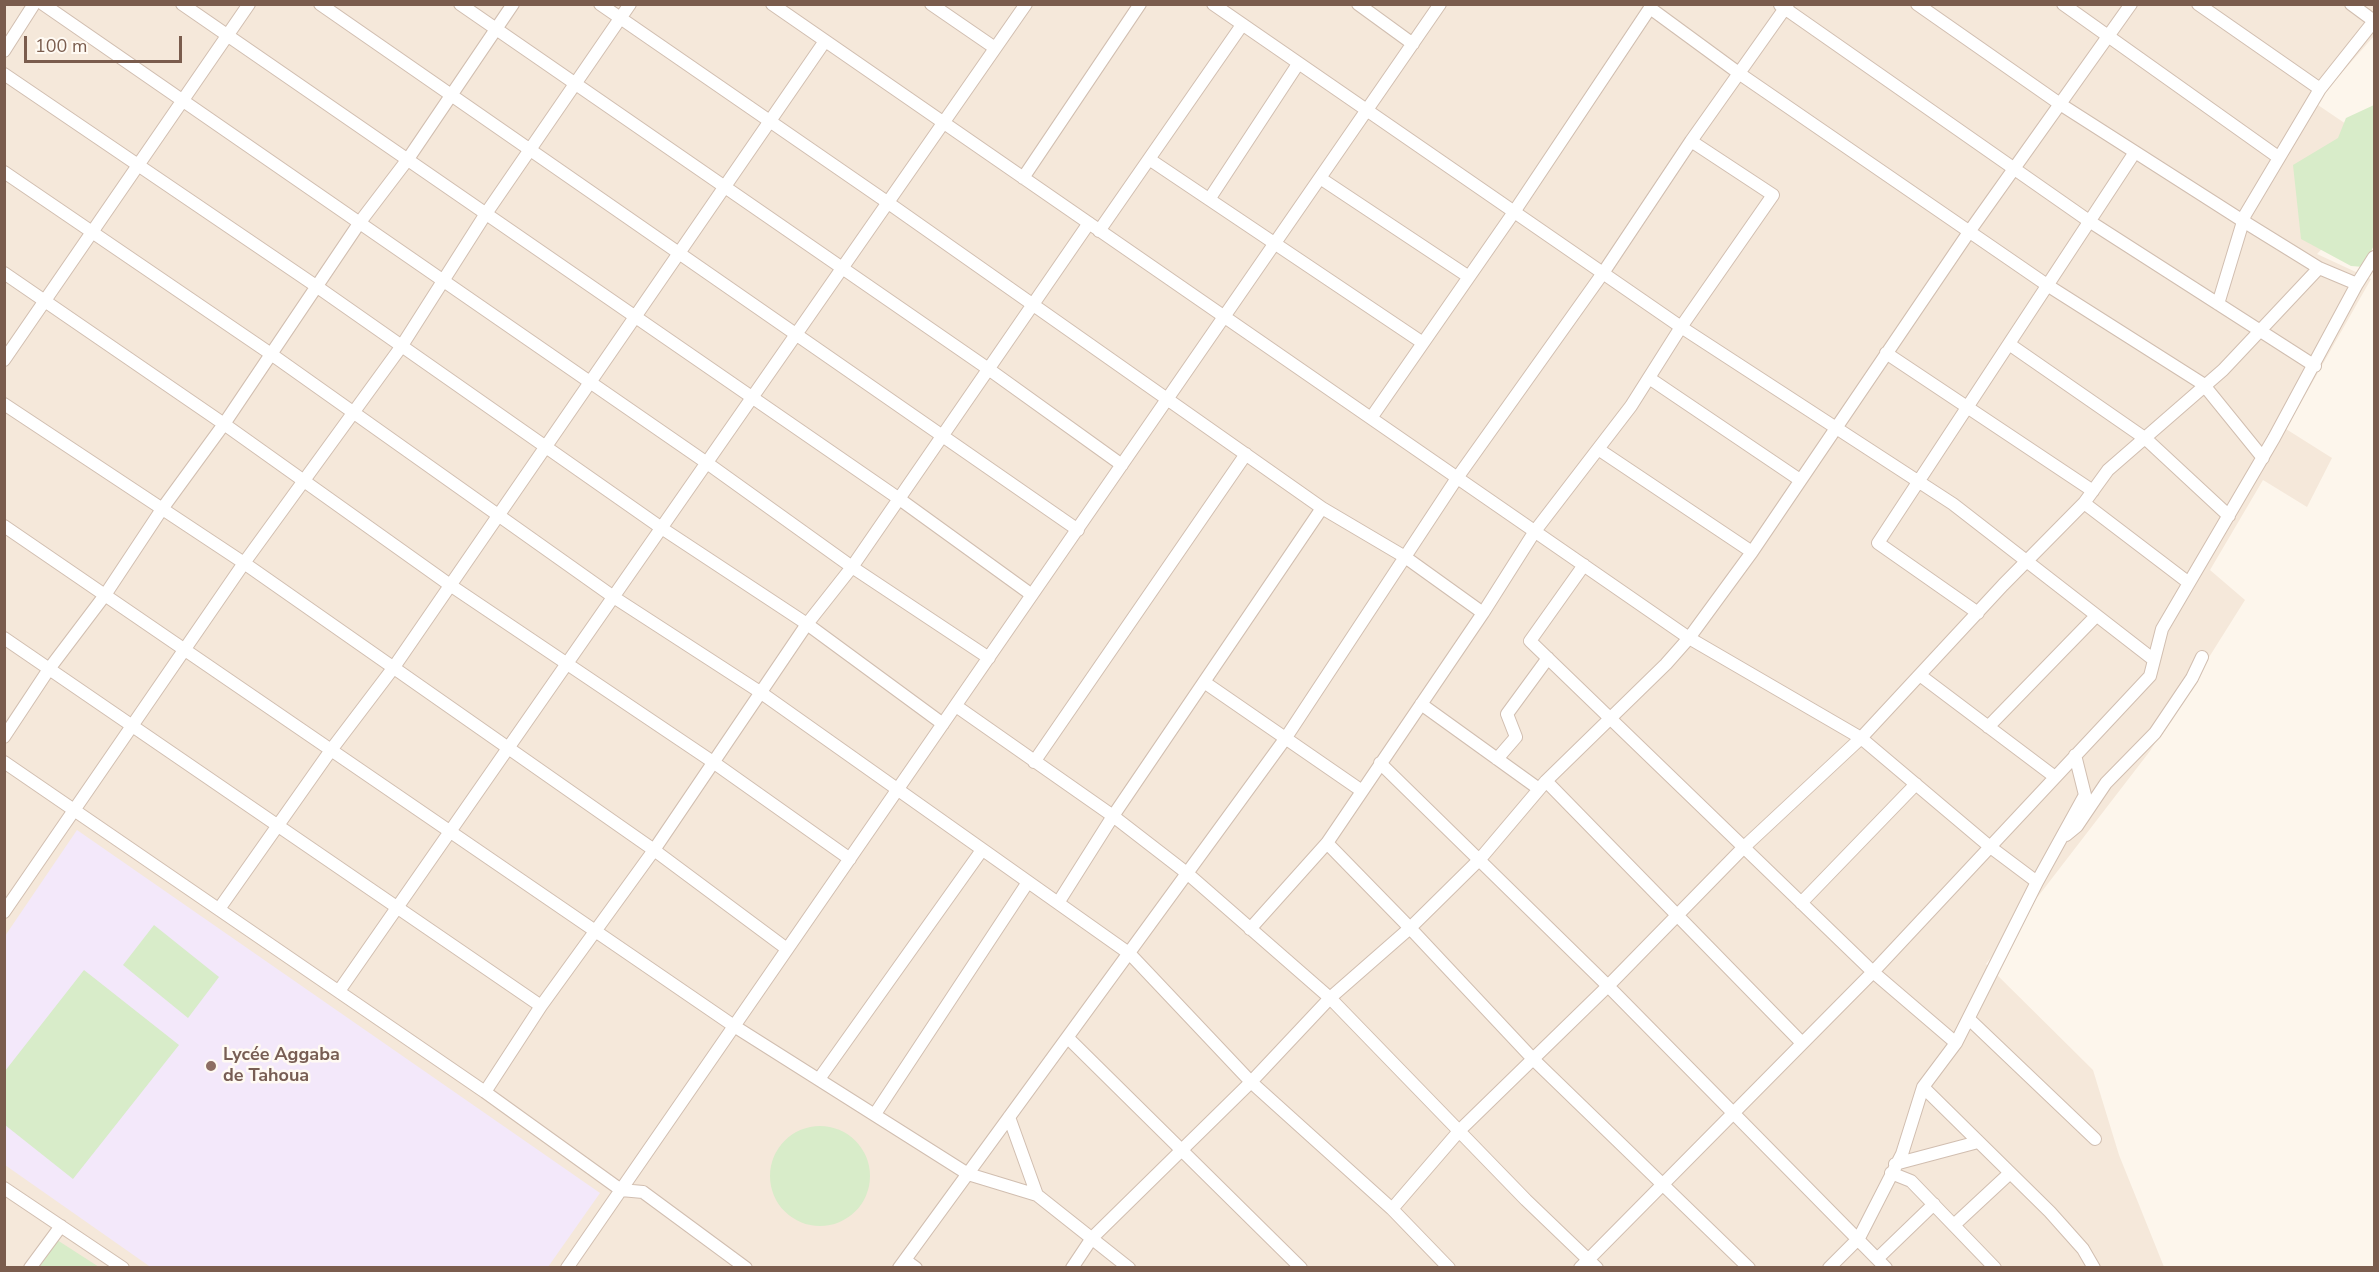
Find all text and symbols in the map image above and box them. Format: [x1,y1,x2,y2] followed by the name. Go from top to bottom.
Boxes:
[27,24,184,62] scale bar
[35,34,87,58] text: 100 m
[223,1045,340,1088] place label: Lycée Aggaba de Tahoua
[204,1059,218,1073] marker: Lycée Aggaba de Tahoua

